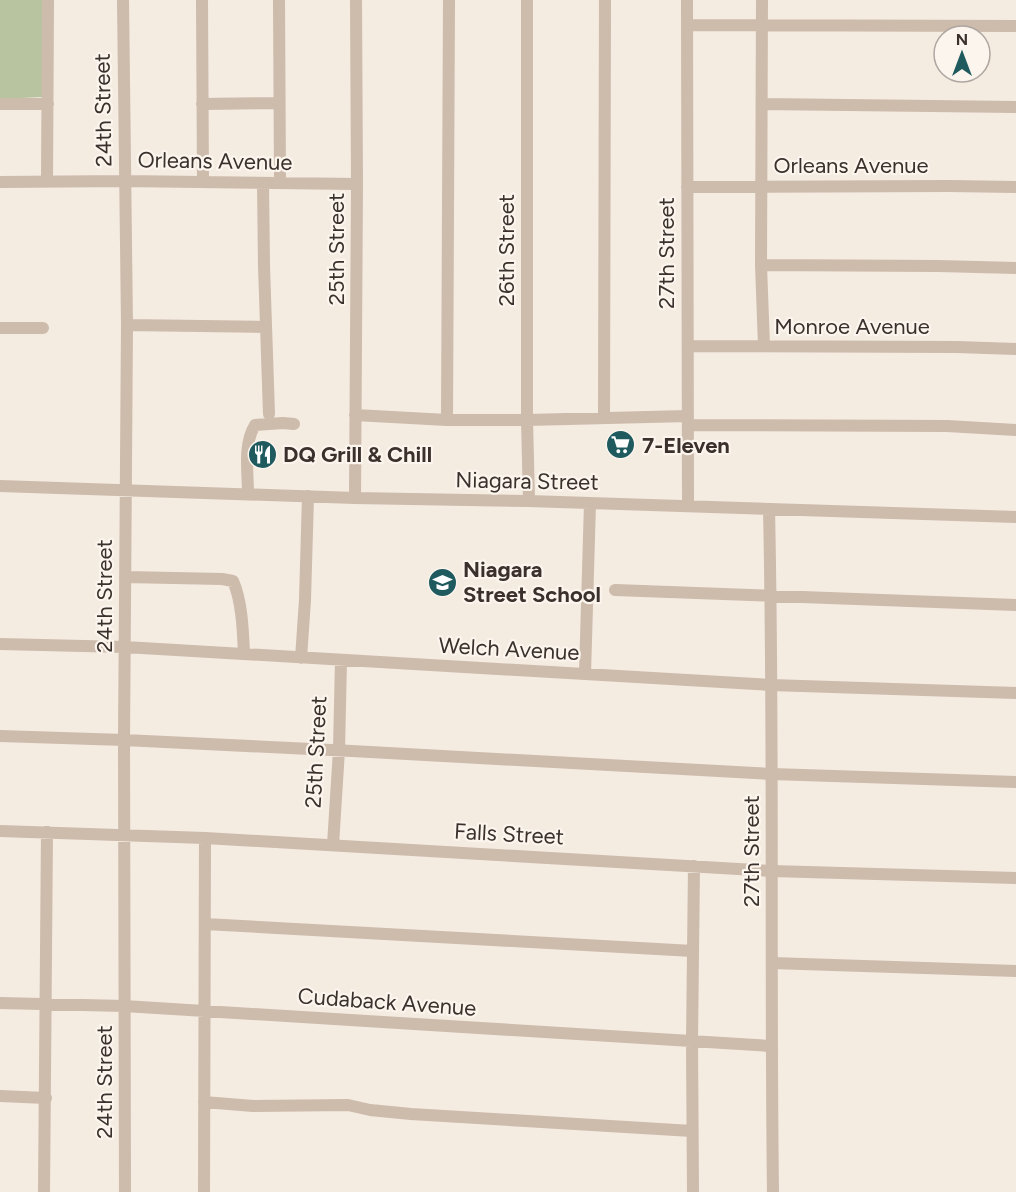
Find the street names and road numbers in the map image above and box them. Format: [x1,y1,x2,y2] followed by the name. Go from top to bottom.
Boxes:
[89,53,117,167] street label: 24th Street
[137,146,293,176] street label: Orleans Avenue
[774,152,928,179] street label: Orleans Avenue
[323,193,350,305] street label: 25th Street
[493,194,520,306] street label: 26th Street
[653,197,680,309] street label: 27th Street
[774,313,930,340] street label: Monroe Avenue
[455,466,599,496] street label: Niagara Street
[91,539,118,653] street label: 24th Street
[438,632,580,666] street label: Welch Avenue
[300,695,332,809] street label: 25th Street
[738,795,765,907] street label: 27th Street
[453,818,565,850] street label: Falls Street
[297,982,477,1022] street label: Cudaback Avenue
[91,1025,118,1139] street label: 24th Street

